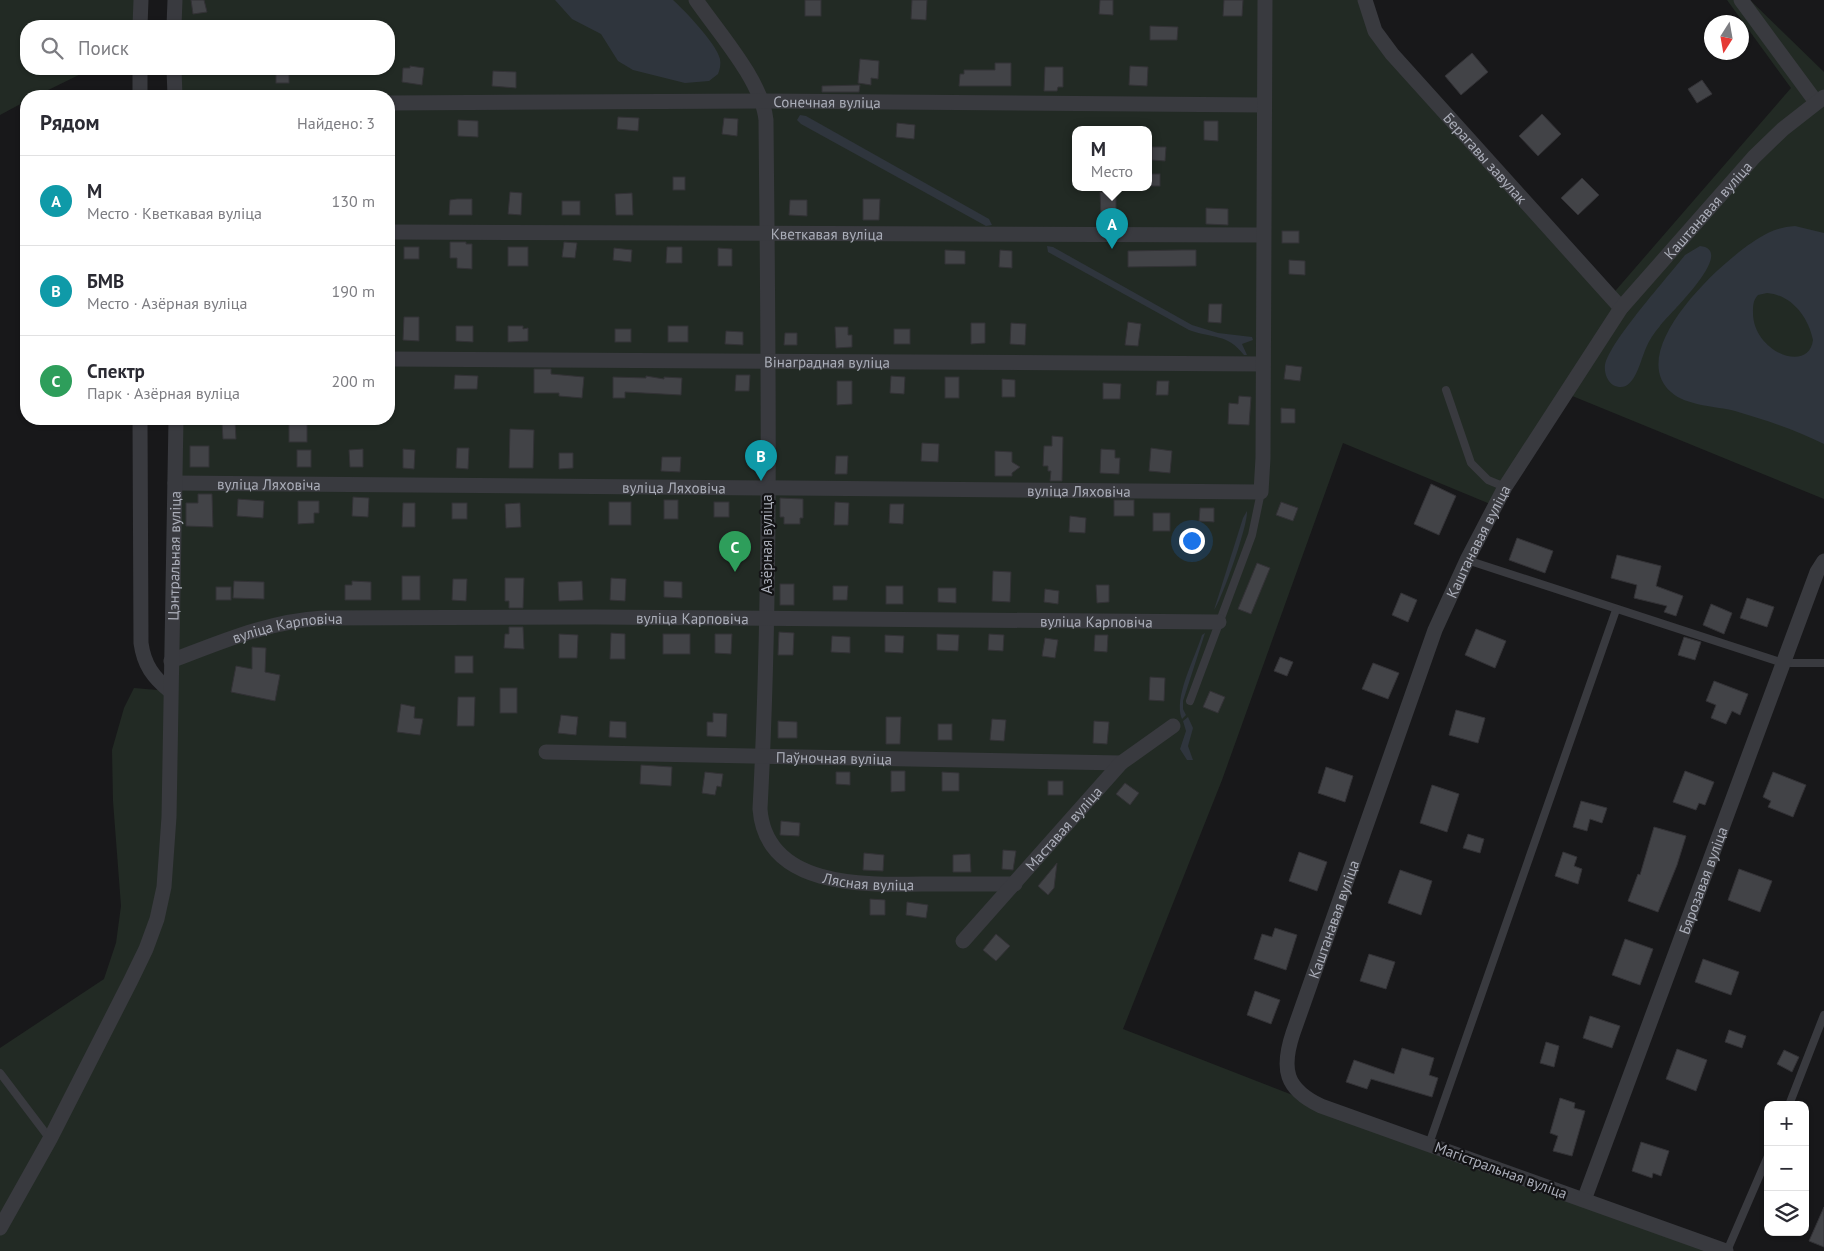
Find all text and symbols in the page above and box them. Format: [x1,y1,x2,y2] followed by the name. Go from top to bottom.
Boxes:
[1704,15,1749,60] north arrow
[20,20,395,75] search box
[38,34,66,62] icon: search
[78,36,129,60] text: Поиск
[773,92,881,111] street label: Сонечная вуліца
[1440,108,1532,208] street label: Берагавы завулак
[40,109,99,136] text: Рядом
[297,113,375,133] text: Найдено: 3
[1072,126,1152,191] popup
[1091,137,1106,161] text: М
[1659,157,1756,263] street label: Каштанавая вуліца
[1091,161,1133,181] text: Место
[87,179,102,203] text: М
[51,191,61,211] text: A
[332,191,375,211] text: 130 m
[87,203,262,223] text: Место · Кветкавая вуліца
[1096,208,1128,249] pin: A
[771,224,883,243] street label: Кветкавая вуліца
[87,269,124,293] text: БМВ
[51,281,61,301] text: B
[332,281,375,301] text: 190 m
[87,293,247,313] text: Место · Азёрная вуліца
[764,352,890,371] street label: Вінаградная вуліца
[87,359,145,383] text: Спектр
[52,371,60,391] text: C
[332,371,375,391] text: 200 m
[87,383,240,403] text: Парк · Азёрная вуліца
[745,440,777,481] pin: B
[217,474,321,494] street label: вуліца Ляховіча
[622,477,726,497] street label: вуліца Ляховіча
[1027,481,1131,500] street label: вуліца Ляховіча
[1441,481,1514,601] street label: Каштанавая вуліца
[163,491,184,621] street label: Цэнтральная вуліца
[757,494,776,594] street label: Азёрная вуліца
[1179,528,1205,554] your location
[719,531,751,572] pin: C
[229,608,343,647] street label: вуліца Карповіча
[636,608,749,628] street label: вуліца Карповіча
[1040,611,1153,631] street label: вуліца Карповіча
[776,747,892,768] street label: Паўночная вуліца
[1021,782,1106,874] street label: Маставая вуліца
[1674,824,1731,937] street label: Бярозавая вуліца
[1304,857,1363,981] street label: Каштанавая вуліца
[820,867,914,894] street label: Лясная вуліца
[1764,1101,1809,1236] map controls
[1764,1101,1809,1146] button: +
[1432,1137,1570,1203] street label: Магістральная вуліца
[1764,1146,1809,1191] button: −
[1764,1191,1809,1236] button: layers

